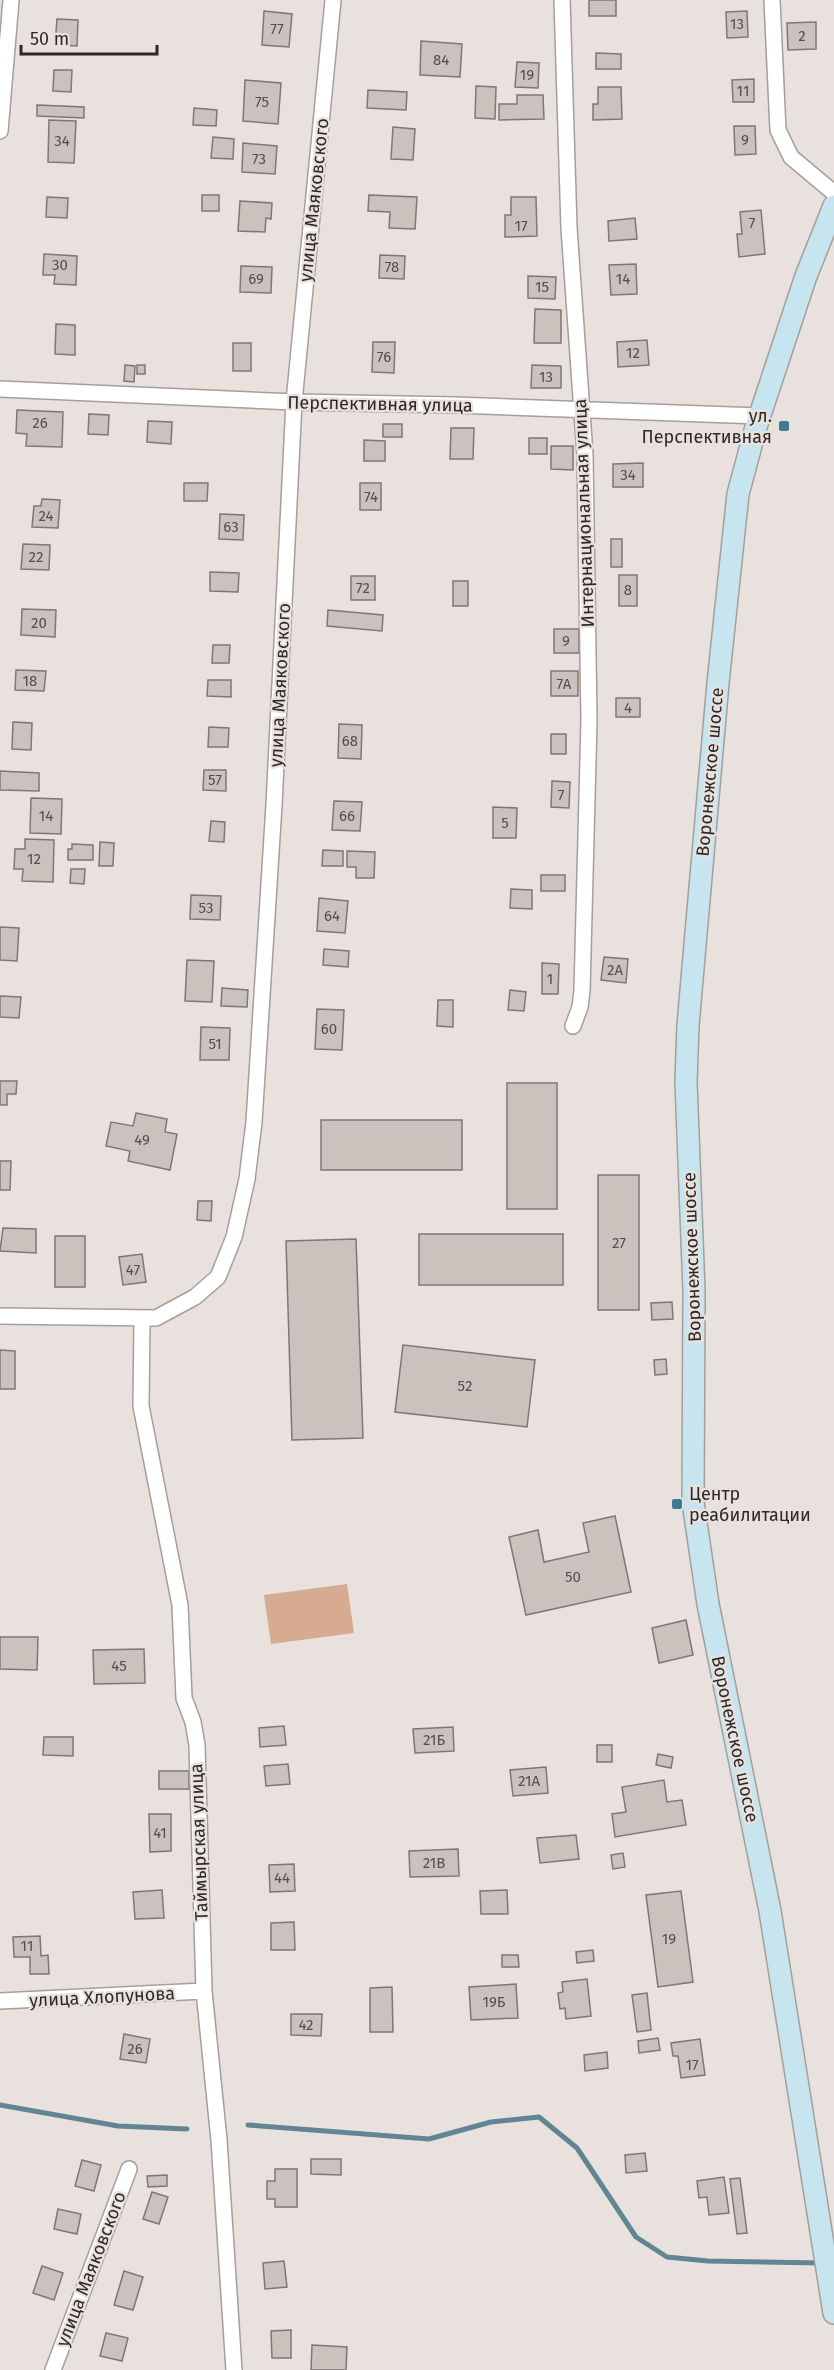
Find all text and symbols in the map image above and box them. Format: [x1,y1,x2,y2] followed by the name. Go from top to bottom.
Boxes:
[730,15,744,33] house number: 13
[21,18,158,56] scale bar
[270,20,284,38] house number: 77
[798,27,806,45] house number: 2
[30,28,69,50] text: 50 m
[433,51,449,69] house number: 84
[520,66,534,84] house number: 19
[737,82,749,100] house number: 11
[255,93,269,111] house number: 75
[294,117,334,283] street label: улица Маяковского
[741,131,749,149] house number: 9
[54,132,70,150] house number: 34
[252,150,266,168] house number: 73
[749,214,756,232] house number: 7
[514,217,528,235] house number: 17
[52,256,68,274] house number: 30
[385,258,399,276] house number: 78
[248,270,264,288] house number: 69
[616,270,630,288] house number: 14
[535,278,549,296] house number: 15
[626,344,640,362] house number: 12
[377,348,391,366] house number: 76
[539,368,553,386] house number: 13
[287,391,473,417] street label: Перспективная улица
[569,398,599,628] street label: Интернациональная улица
[642,405,772,448] place label: ул. Перспективная
[32,414,48,432] house number: 26
[777,419,791,433] marker: ул. Перспективная
[620,466,636,484] house number: 34
[364,488,378,506] house number: 74
[38,507,54,525] house number: 24
[223,518,239,536] house number: 63
[29,548,43,566] house number: 22
[356,579,370,597] house number: 72
[624,581,632,599] house number: 8
[265,602,295,768] street label: улица Маяковского
[31,614,47,632] house number: 20
[562,632,570,650] house number: 9
[23,672,37,690] house number: 18
[557,675,572,693] house number: 7А
[692,686,728,858] street label: Воронежское шоссе
[624,699,632,717] house number: 4
[342,732,358,750] house number: 68
[208,771,222,789] house number: 57
[558,786,565,804] house number: 7
[39,807,53,825] house number: 14
[339,807,355,825] house number: 66
[501,814,509,832] house number: 5
[27,850,41,868] house number: 12
[199,899,213,917] house number: 53
[324,907,340,925] house number: 64
[607,961,623,979] house number: 2А
[547,970,553,988] house number: 1
[321,1020,337,1038] house number: 60
[208,1035,222,1053] house number: 51
[134,1131,150,1149] house number: 49
[678,1172,706,1342] street label: Воронежское шоссе
[612,1234,626,1252] house number: 27
[126,1261,140,1279] house number: 47
[458,1377,472,1395] house number: 52
[689,1483,811,1526] place label: Центр реабилитации
[670,1497,684,1511] marker: Центр реабилитации
[565,1568,581,1586] house number: 50
[707,1654,763,1824] street label: Воронежское шоссе
[111,1657,127,1675] house number: 45
[423,1731,445,1749] house number: 21Б
[185,1763,213,1921] street label: Таймырская улица
[518,1772,540,1790] house number: 21А
[153,1824,167,1842] house number: 41
[423,1854,445,1872] house number: 21В
[274,1869,290,1887] house number: 44
[662,1930,676,1948] house number: 19
[21,1937,33,1955] house number: 11
[29,1982,175,2012] street label: улица Хлопунова
[482,1993,506,2011] house number: 19Б
[298,2016,314,2034] house number: 42
[127,2040,143,2058] house number: 26
[685,2056,699,2074] house number: 17
[51,2188,131,2350] street label: улица Маяковского

